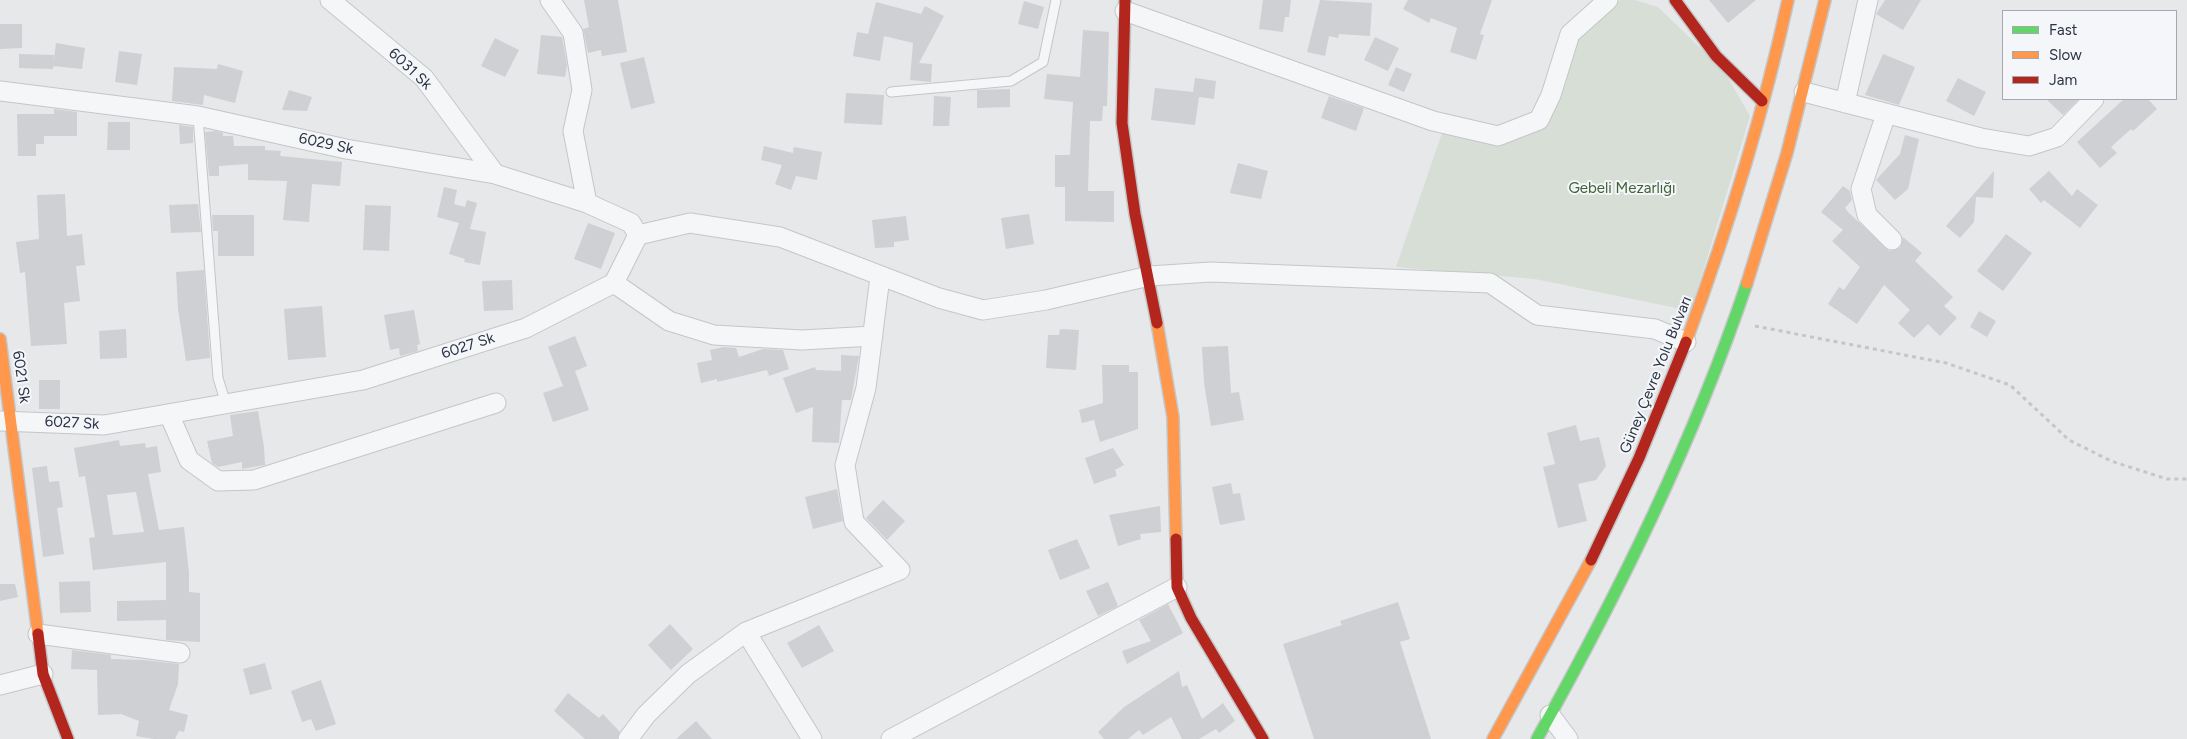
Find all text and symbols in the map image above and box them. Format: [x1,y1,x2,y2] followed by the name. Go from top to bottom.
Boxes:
[2002,10,2177,100] legend
[2049,21,2077,39] text: Fast
[385,44,435,94] street label: 6031 Sk
[2049,46,2082,64] text: Slow
[2049,71,2077,89] text: Jam
[297,129,355,159] street label: 6029 Sk
[1568,180,1676,198] park label: Gebeli Mezarlığı
[1616,294,1696,456] street label: Güney Çevre Yolu Bulvarı
[439,329,497,363] street label: 6027 Sk
[8,350,34,404] street label: 6021 Sk
[44,413,100,433] street label: 6027 Sk

